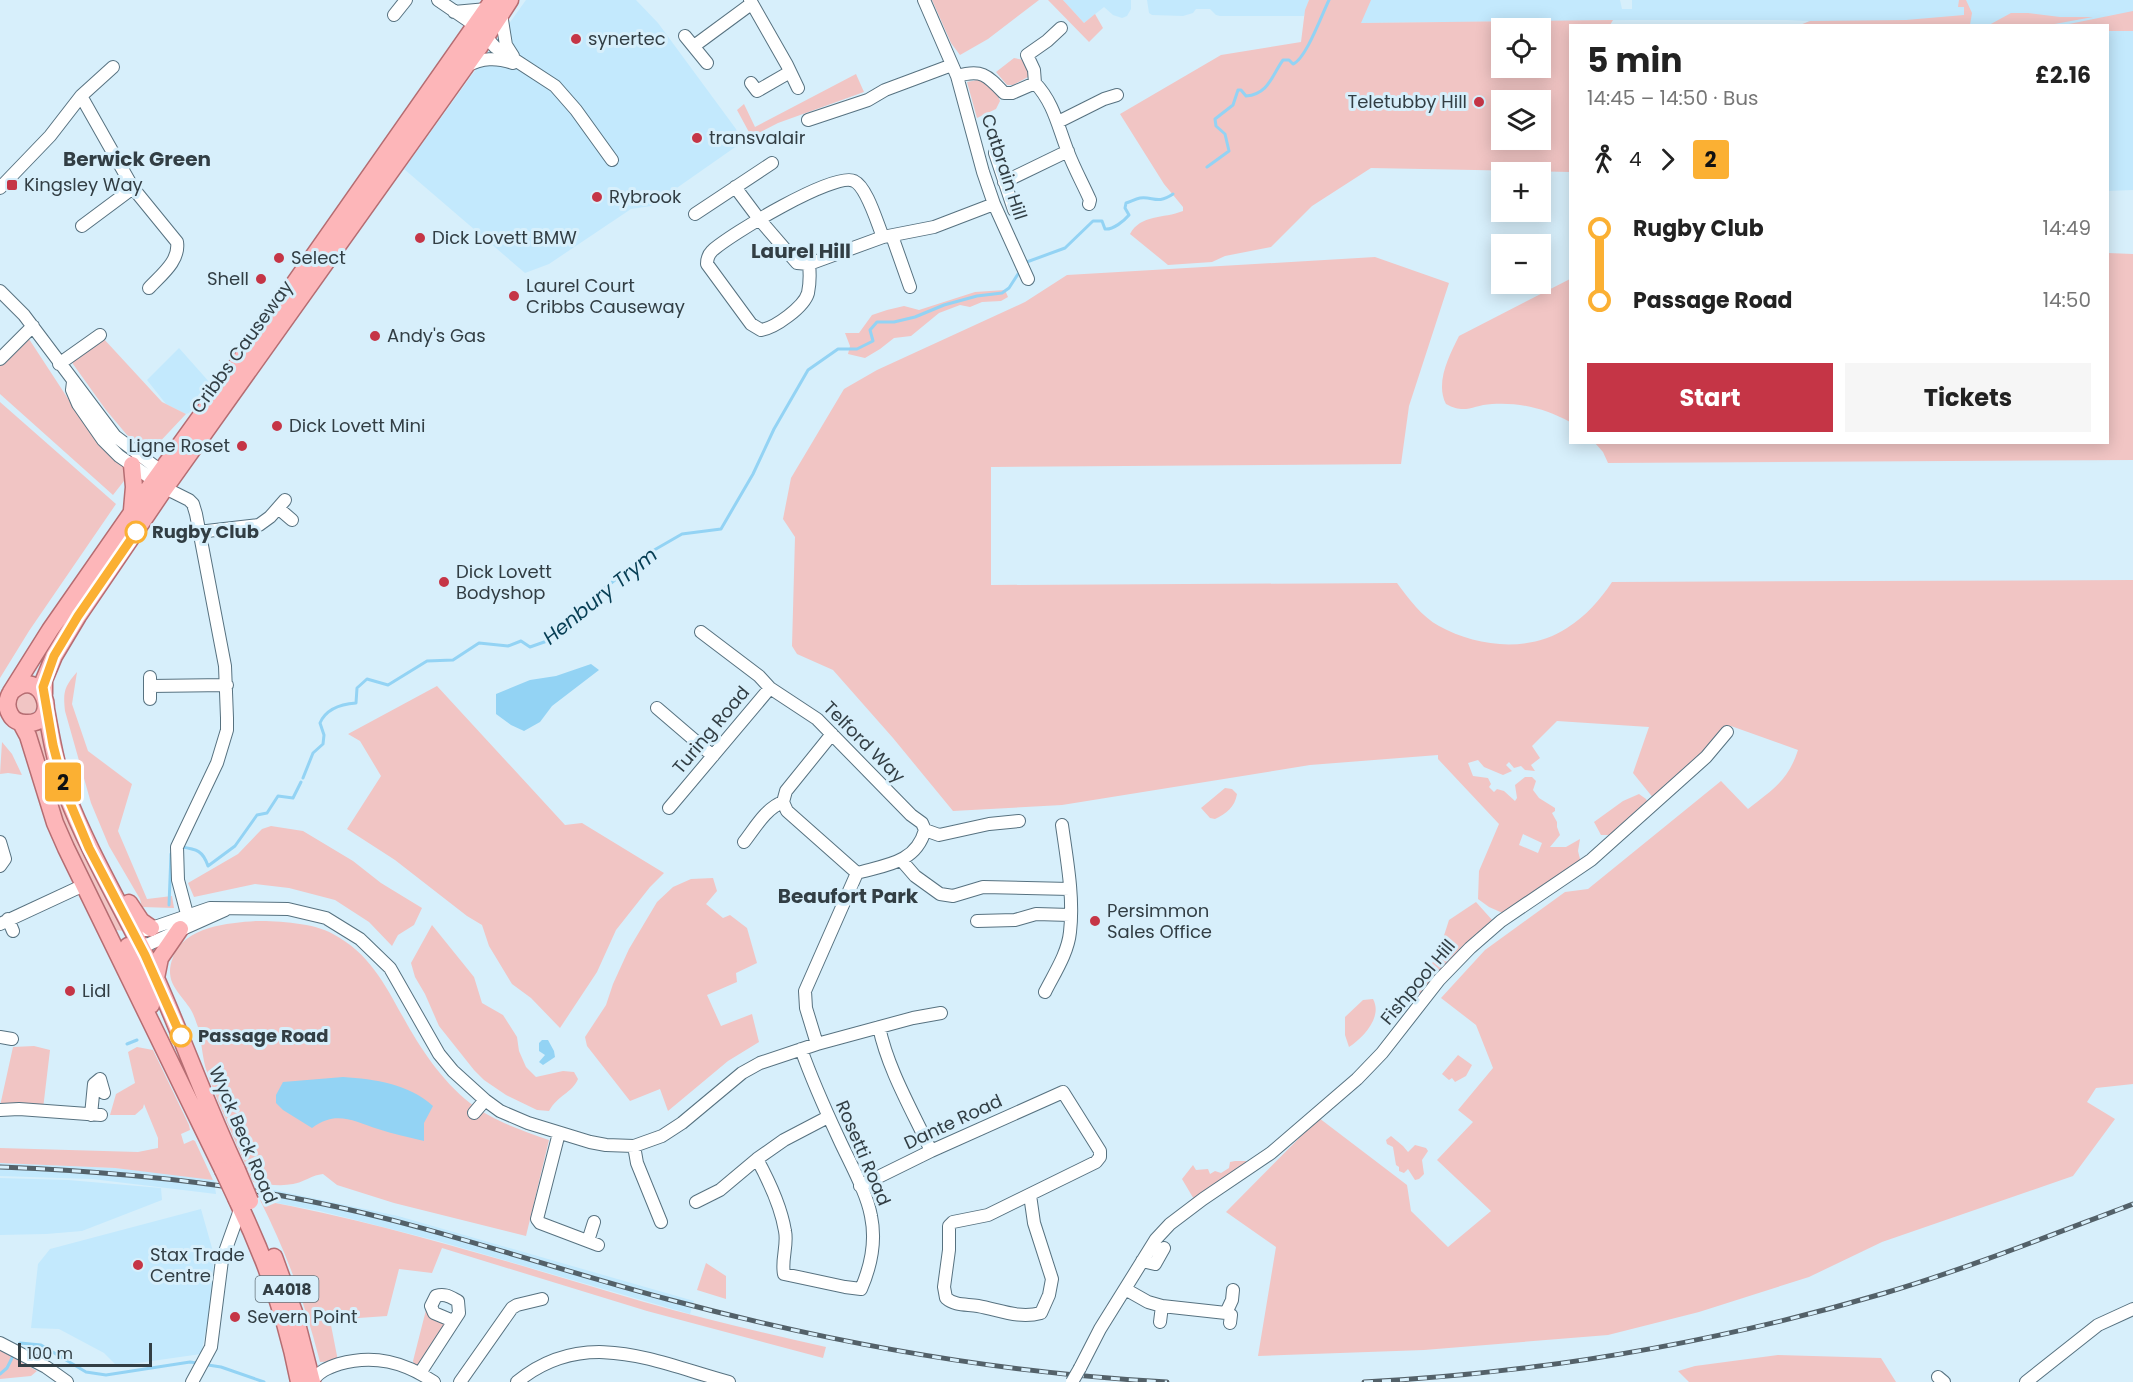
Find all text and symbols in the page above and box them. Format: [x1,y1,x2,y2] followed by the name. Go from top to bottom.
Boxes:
[1491,18,1551,294] map controls
[1491,18,1551,78] button: locate
[588,26,666,51] place label: synertec
[569,32,583,46] marker: synertec
[1587,37,1682,84] text: 5 min
[2035,60,2091,91] text: £2.16
[1587,84,1758,112] text: 14:45 – 14:50 · Bus
[1347,89,1467,114] place label: Teletubby Hill
[1491,90,1551,150] button: layers
[1472,95,1486,109] marker: Teletubby Hill
[976,111,1033,223] street label: Catbrain Hill
[709,125,806,150] place label: transvalair
[690,131,704,145] marker: transvalair
[1587,143,1620,176] icon: walk
[1651,143,1684,176] icon: forward
[63,145,211,173] district label: Berwick Green
[1629,145,1642,173] text: 4
[1705,145,1717,174] text: 2
[1491,162,1551,222] button: +
[24,172,143,197] place label: Kingsley Way
[5,178,19,192] marker: Kingsley Way
[609,184,682,209] place label: Rybrook
[590,190,604,204] marker: Rybrook
[1633,213,1764,244] text: Rugby Club
[2043,214,2091,242] text: 14:49
[432,225,577,250] place label: Dick Lovett BMW
[413,231,427,245] marker: Dick Lovett BMW
[1491,234,1551,294] button: −
[751,237,851,265] district label: Laurel Hill
[291,245,346,270] place label: Select
[272,251,286,265] marker: Select
[207,266,249,291] place label: Shell
[254,272,268,286] marker: Shell
[526,273,685,319] place label: Laurel Court Cribbs Causeway
[185,275,298,418] street label: Cribbs Causeway
[1633,285,1793,316] text: Passage Road
[2043,286,2091,314] text: 14:50
[507,289,521,303] marker: Laurel Court Cribbs Causeway
[387,323,486,348] place label: Andy's Gas
[368,329,382,343] marker: Andy's Gas
[1587,363,1833,432] button: Start
[1845,363,2091,432] button: Tickets
[289,413,426,438] place label: Dick Lovett Mini
[270,419,284,433] marker: Dick Lovett Mini
[129,433,230,458] place label: Ligne Roset
[235,439,249,453] marker: Ligne Roset
[152,519,259,544] place label: Rugby Club
[125,521,147,543] marker: Rugby Club
[537,541,663,651] water label: Henbury Trym
[456,559,552,605] place label: Dick Lovett Bodyshop
[437,575,451,589] marker: Dick Lovett Bodyshop
[666,680,755,779] street label: Turing Road
[818,695,911,788] street label: Telford Way
[44,762,82,802] line badge: 2
[57,768,69,797] text: 2
[778,882,919,910] district label: Beaufort Park
[1107,898,1212,944] place label: Persimmon Sales Office
[1088,914,1102,928] marker: Persimmon Sales Office
[1374,934,1461,1030] street label: Fishpool Hill
[82,978,111,1003] place label: Lidl
[63,984,77,998] marker: Lidl
[198,1023,329,1048] place label: Passage Road
[170,1025,192,1047] marker: Passage Road
[203,1062,284,1207] street label: Wyck Beck Road
[900,1088,1006,1155] street label: Dante Road
[830,1096,897,1209] street label: Rosetti Road
[150,1242,245,1288] place label: Stax Trade Centre
[131,1258,145,1272] marker: Stax Trade Centre
[256,1276,318,1302] road number: A4018
[247,1304,357,1329] place label: Severn Point
[228,1310,242,1324] marker: Severn Point
[18,1340,152,1368] scale bar
[27,1342,73,1365] text: 100 m

